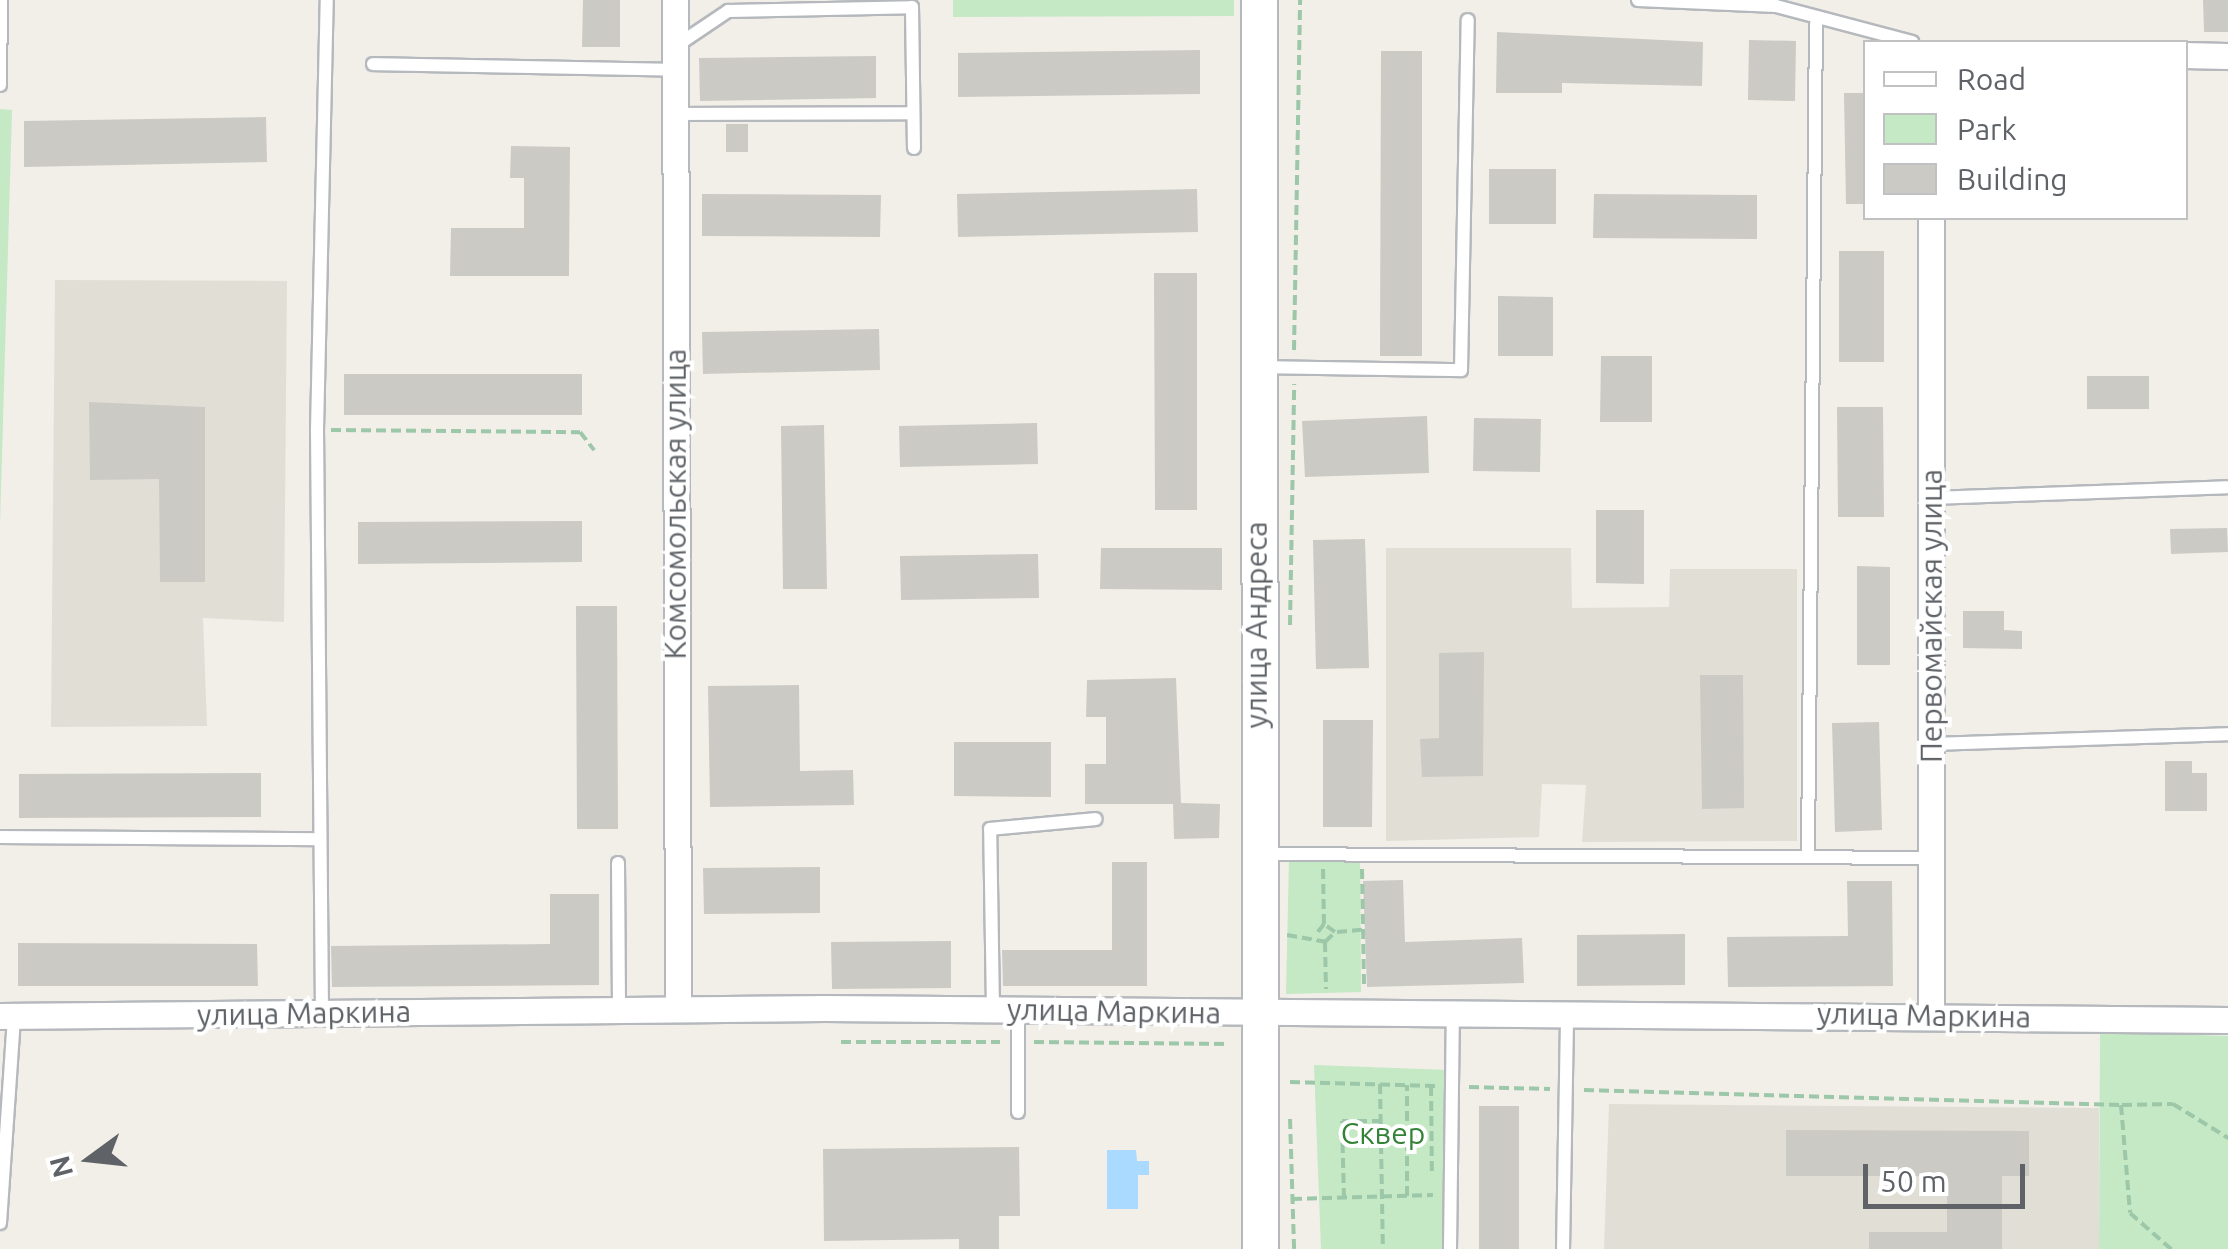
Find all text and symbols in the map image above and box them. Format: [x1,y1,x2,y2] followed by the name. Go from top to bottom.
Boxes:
[1863,40,2188,220] legend
[1957,62,2026,96] text: Road
[1957,112,2017,146] text: Park
[1957,162,2068,196] text: Building
[657,348,693,660] street label: Комсомольская улица
[1913,469,1949,763] street label: Первомайская улица
[1238,521,1274,729] street label: улица Андреса
[1007,991,1221,1031] street label: улица Маркина
[197,993,411,1033] street label: улица Маркина
[1817,995,2031,1035] street label: улица Маркина
[40,1109,140,1209] north arrow
[1341,1115,1425,1151] park label: Сквер
[1868,1144,2030,1206] scale bar
[43,1153,78,1181] text: N
[1880,1164,1947,1198] text: 50 m

